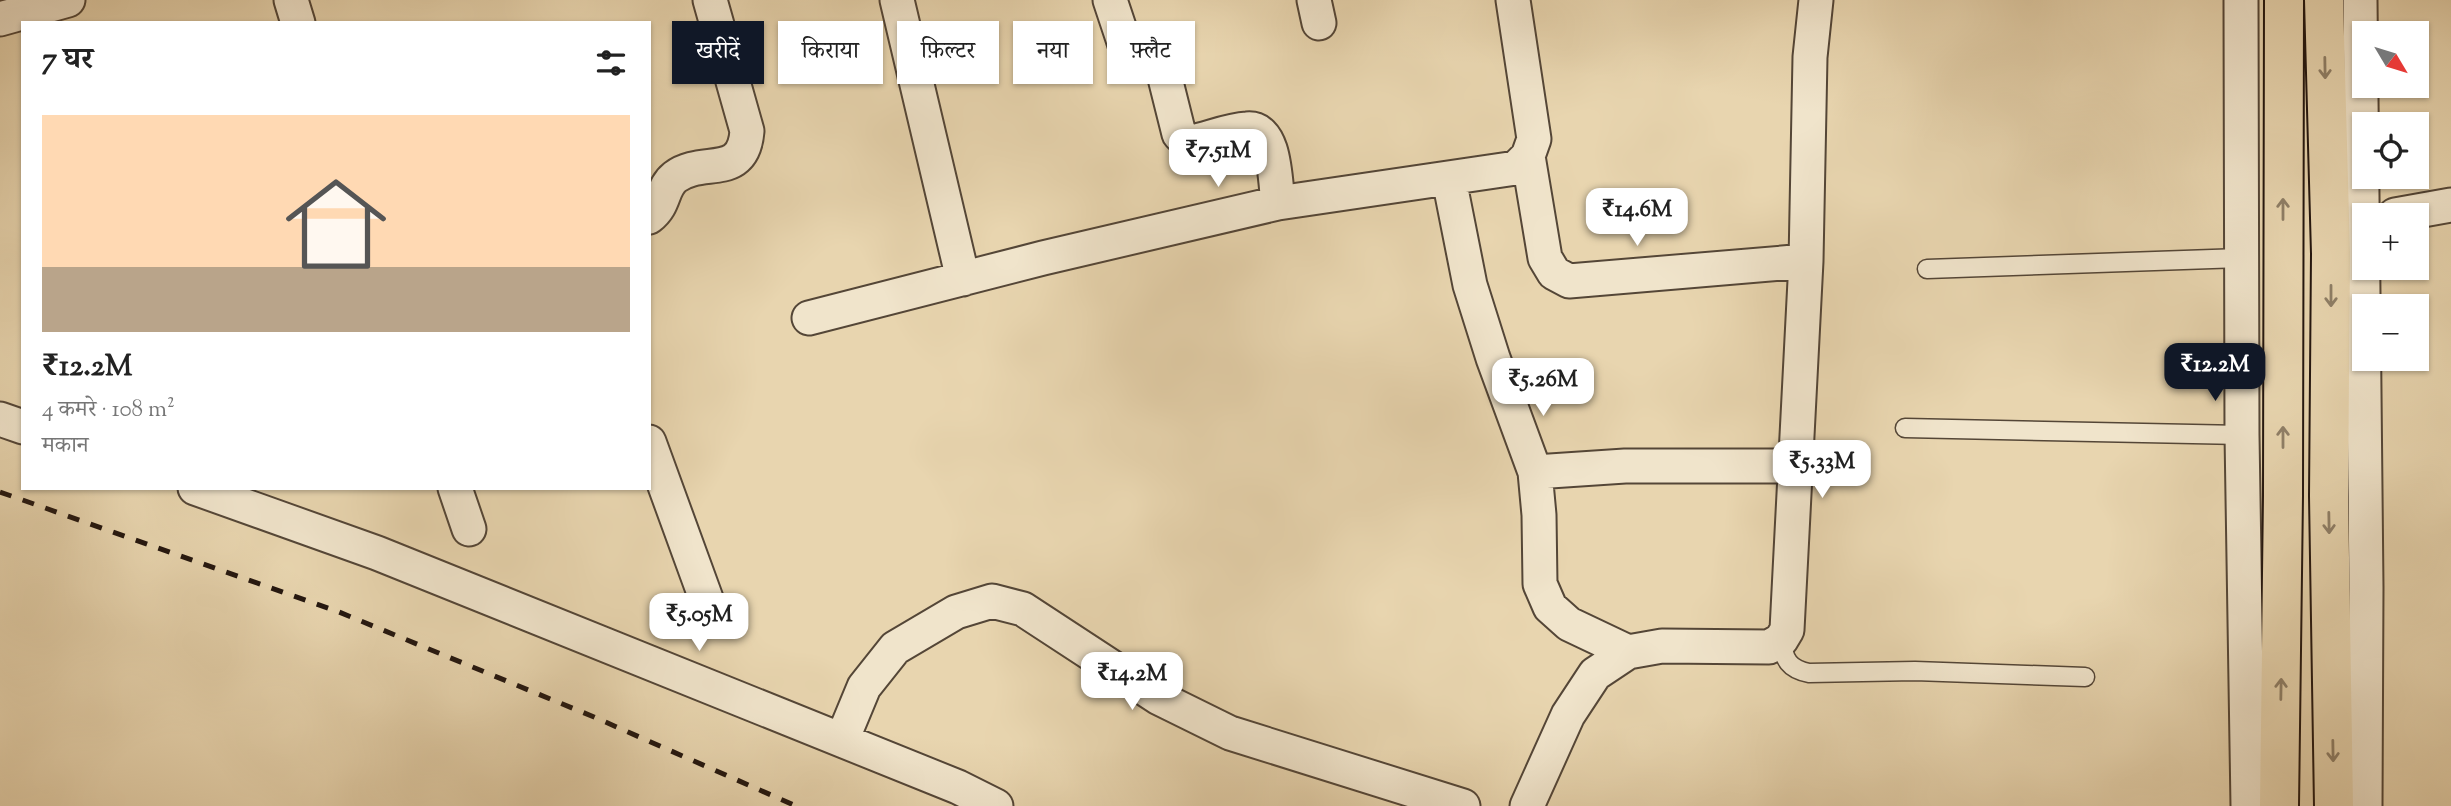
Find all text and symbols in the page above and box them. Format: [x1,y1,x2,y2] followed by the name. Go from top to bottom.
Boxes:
[672,21,764,84] chip: खरीदें
[778,21,883,84] chip: किराया
[897,21,999,84] chip: फ़िल्टर
[1013,21,1093,84] chip: नया
[1107,21,1195,84] chip: फ़्लैट
[2352,21,2429,98] north arrow
[2352,21,2429,371] map controls
[42,39,93,82] text: 7 घर
[592,44,630,82] icon: filters
[2319,56,2332,79] one-way arrow
[2352,112,2429,189] button: locate
[1161,130,1275,189] pin: ₹7.51M
[1185,135,1251,168] text: ₹7.51M
[273,161,399,287] icon: home
[1580,188,1694,248] pin: ₹14.6M
[1602,194,1672,227] text: ₹14.6M
[2277,198,2290,221] one-way arrow
[2352,203,2429,280] button: +
[2324,284,2338,307] one-way arrow
[2352,294,2429,371] button: −
[2158,344,2272,403] pin: ₹12.2M
[42,346,132,389] text: ₹12.2M
[2180,349,2250,382] text: ₹12.2M
[1486,358,1600,418] pin: ₹5.26M
[1508,364,1578,397] text: ₹5.26M
[42,394,175,427] text: 4 कमरे · 108 m²
[2276,426,2290,449] one-way arrow
[42,430,89,463] text: मकान
[1765,440,1879,500] pin: ₹5.33M
[1789,446,1855,479] text: ₹5.33M
[2323,511,2336,534] one-way arrow
[642,594,756,653] pin: ₹5.05M
[665,599,733,632] text: ₹5.05M
[1075,652,1189,712] pin: ₹14.2M
[1097,658,1167,691] text: ₹14.2M
[2274,678,2287,701] one-way arrow
[2326,739,2340,762] one-way arrow

